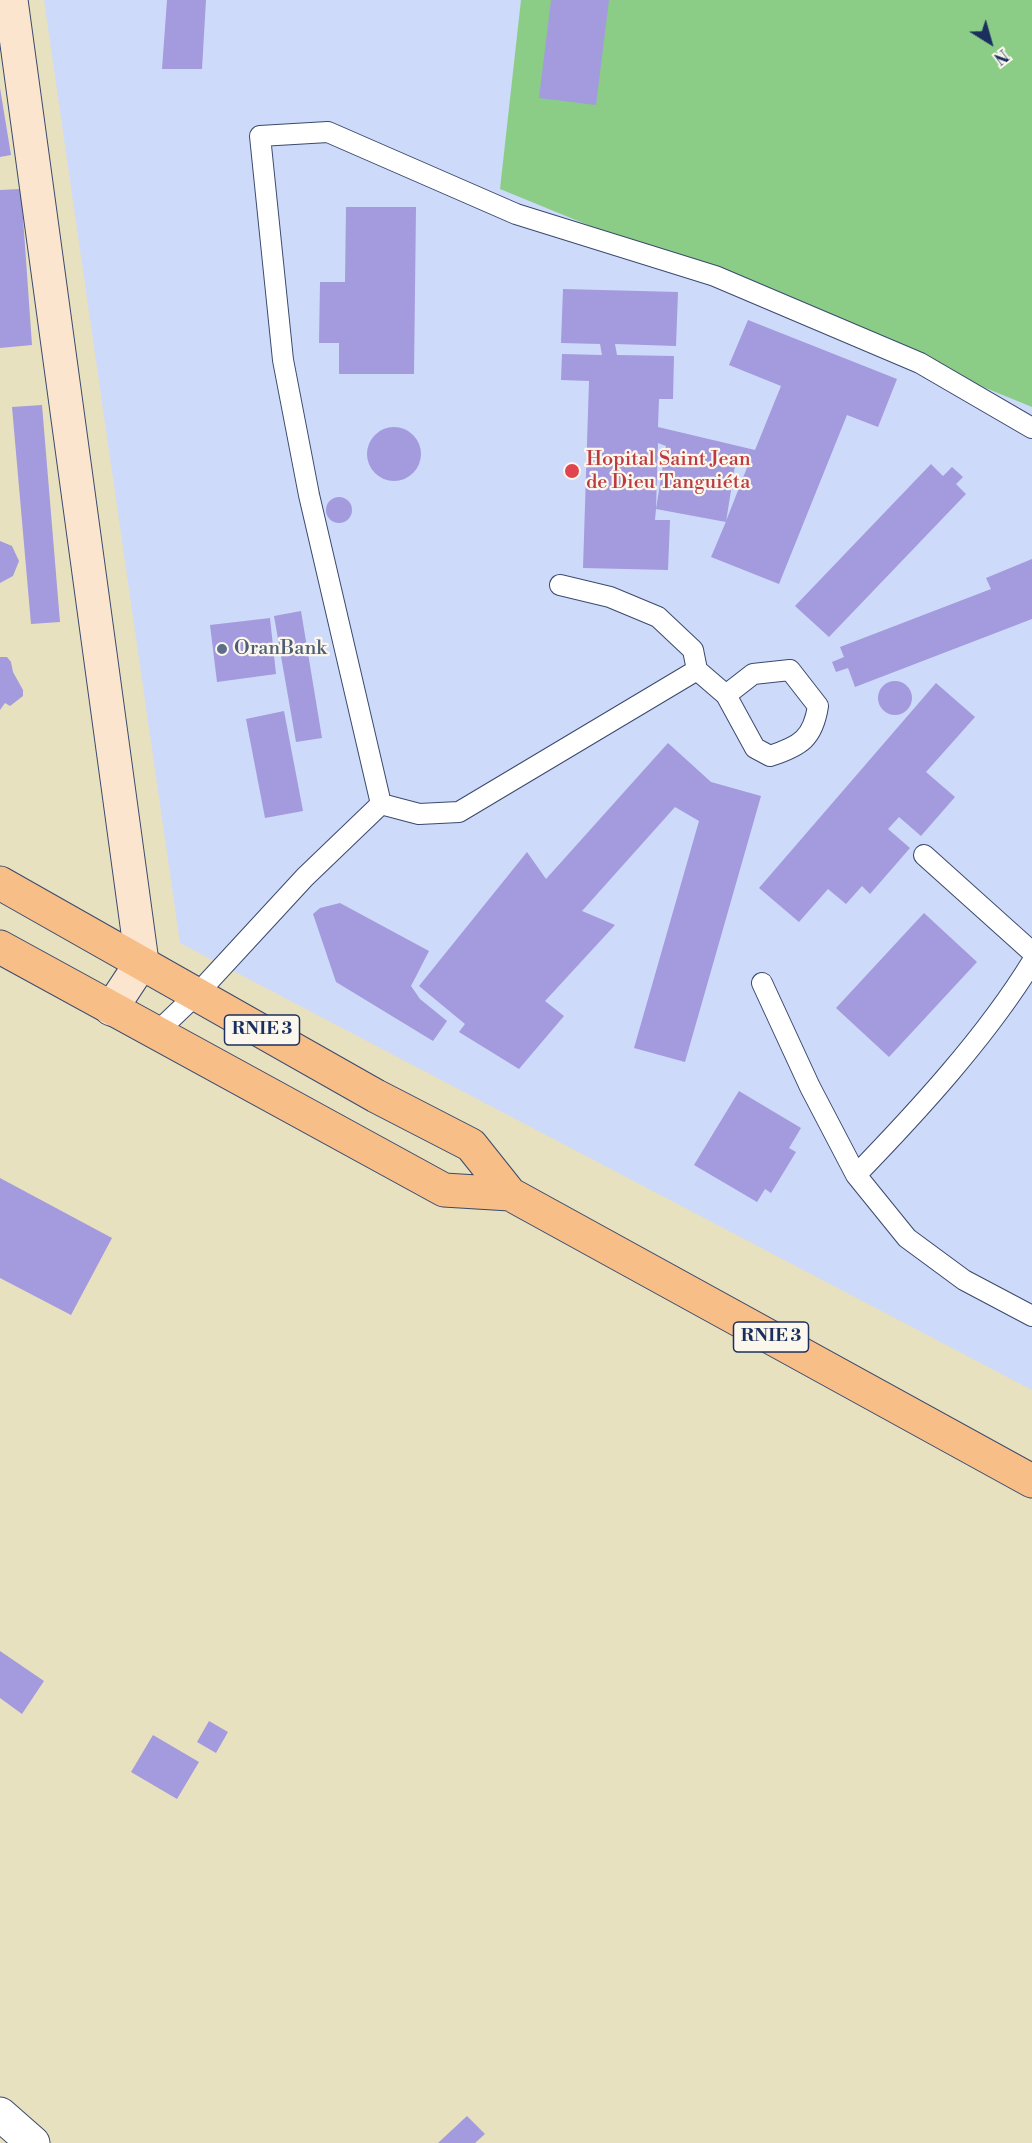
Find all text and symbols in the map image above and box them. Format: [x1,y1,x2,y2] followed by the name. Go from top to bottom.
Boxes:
[960,12,1020,72] north arrow
[990,45,1012,68] text: N
[586,448,751,495] place label: Hopital Saint Jean de Dieu Tanguiéta
[563,462,581,480] marker: Hopital Saint Jean de Dieu Tanguiéta
[234,637,327,661] place label: OranBank
[215,642,229,656] marker: OranBank
[224,1015,300,1045] road number: RNIE 3
[734,1322,808,1352] road number: RNIE 3

